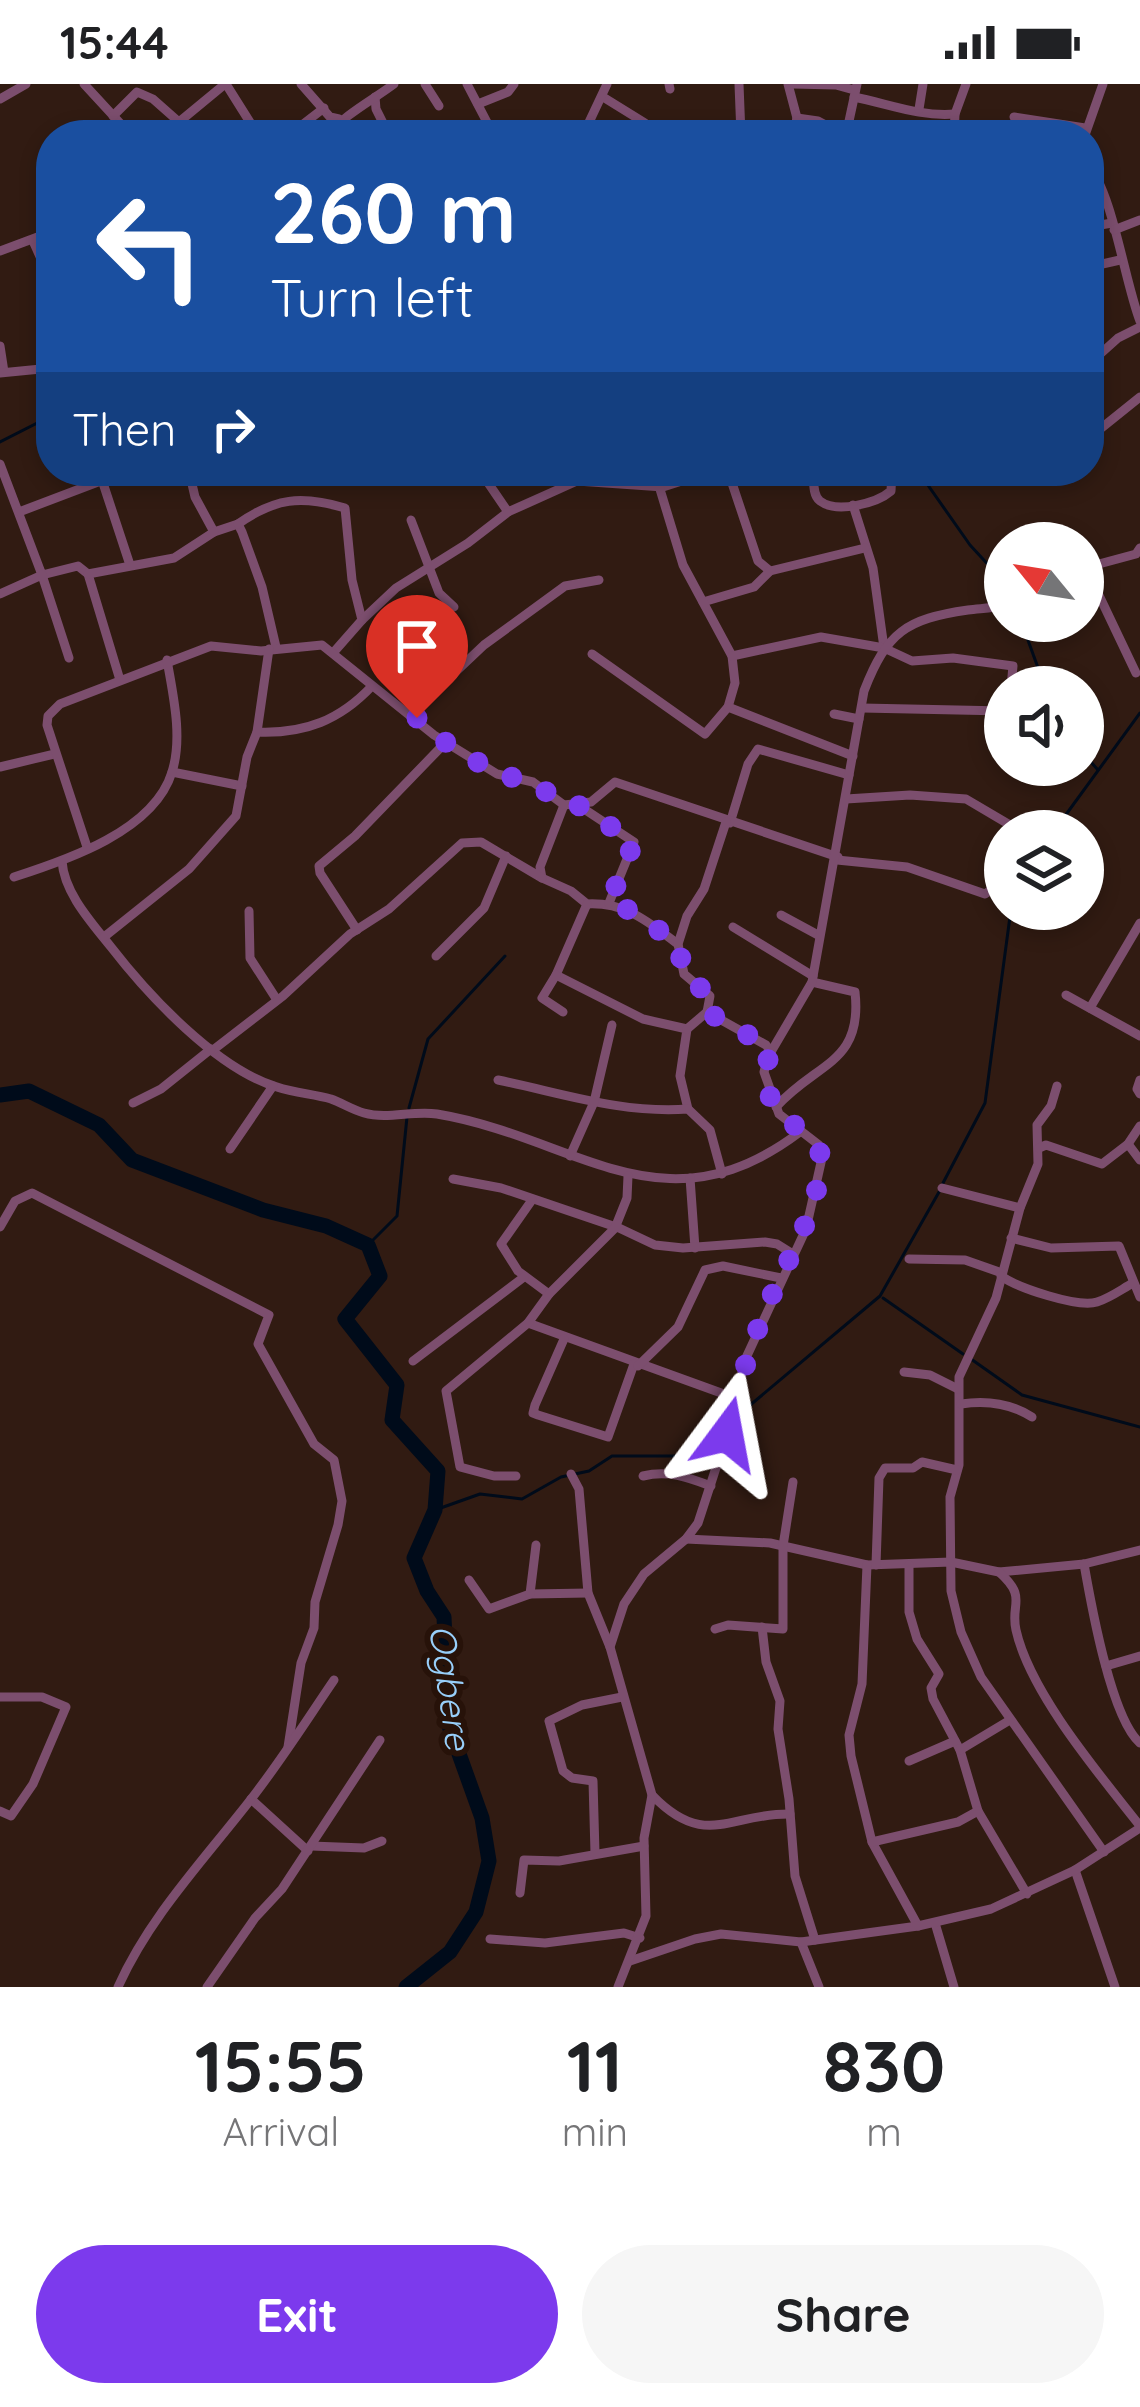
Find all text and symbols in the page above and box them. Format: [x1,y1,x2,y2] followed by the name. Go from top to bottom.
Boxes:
[60,14,169,70] text: 15:44
[270,159,517,264] text: 260 m
[72,168,228,324] icon: left
[270,263,474,331] text: Turn left
[200,396,266,462] icon: right
[72,401,176,457] text: Then
[984,522,1104,642] north arrow
[984,522,1104,930] map controls
[366,595,468,718] pin
[384,613,450,679] icon: arrive
[984,666,1104,786] button: sound
[984,810,1104,930] button: layers
[664,1371,790,1497] position arrow
[420,1622,482,1754] water label: Ogbere
[195,2020,367,2110] text: 15:55
[567,2020,623,2110] text: 11
[823,2020,945,2110] text: 830
[222,2107,339,2156] text: Arrival
[562,2107,628,2156] text: min
[866,2107,902,2156] text: m
[36,2245,558,2383] button: Exit
[582,2245,1104,2383] button: Share

